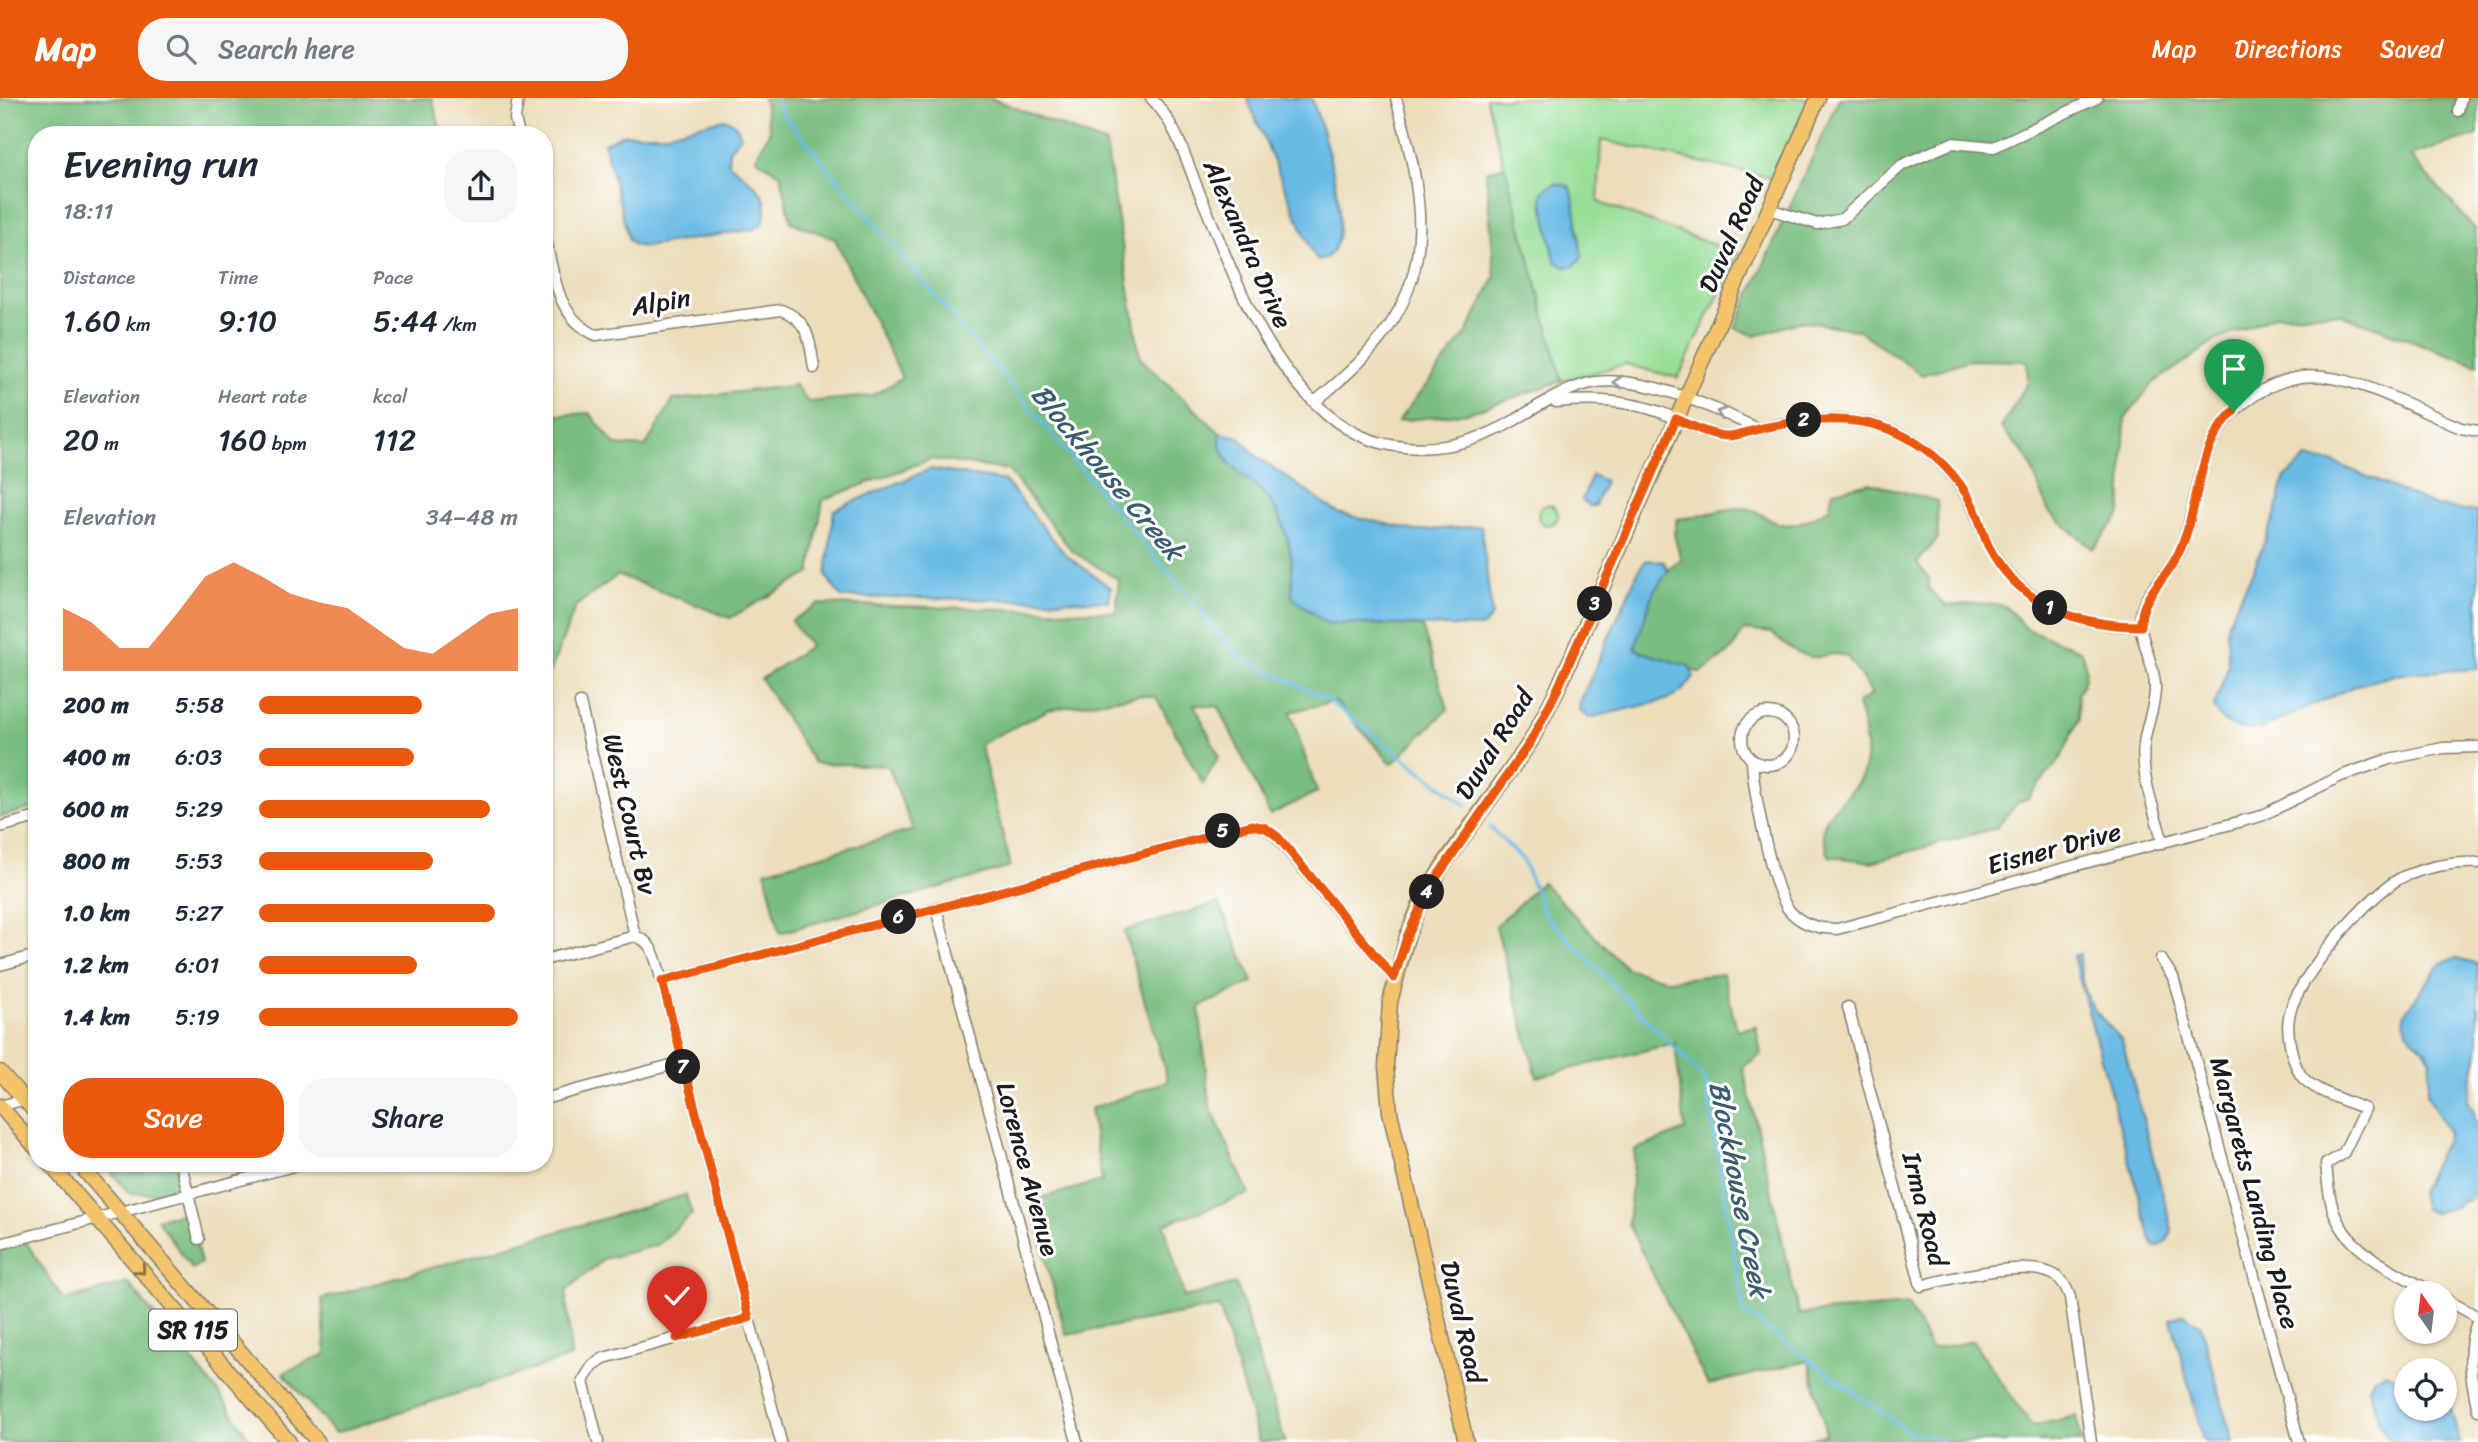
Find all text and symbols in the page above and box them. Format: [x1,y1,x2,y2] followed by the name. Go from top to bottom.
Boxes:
[138,18,628,81] search box
[35,20,96,78] text: Map
[218,26,355,72] text: Search here
[2152,28,2196,70] text: Map
[2234,28,2342,70] text: Directions
[2380,28,2443,70] text: Saved
[162,30,200,68] icon: search
[63,131,259,198] text: Evening run
[444,149,518,223] button: share
[1190,151,1306,336] street label: Alexandra Drive
[1685,166,1778,300] street label: Duval Road
[63,191,113,232] text: 18:11
[63,261,135,294] text: Distance
[218,261,258,294] text: Time
[373,261,413,294] text: Pace
[627,275,694,330] street label: Alpin
[63,294,121,348] text: 1.60
[218,294,277,348] text: 9:10
[373,294,438,348] text: 5:44
[121,308,151,341] text: km
[438,308,477,341] text: /km
[2204,339,2264,411] pin
[2215,350,2253,388] icon: arrive
[1018,373,1199,574] water label: Blockhouse Creek
[1612,375,1623,390] one-way arrow
[63,380,140,413] text: Elevation
[218,380,307,413] text: Heart rate
[373,380,408,413] text: kcal
[1786,402,1822,438] pin: 2
[1798,403,1809,436] text: 2
[1715,407,1728,421] one-way arrow
[63,413,99,467] text: 20
[218,413,267,467] text: 160
[373,413,416,467] text: 112
[99,427,119,460] text: m
[267,427,307,460] text: bpm
[63,497,156,538] text: Elevation
[426,497,518,538] text: 34–48 m
[1578,587,1612,622] pin: 3
[1589,587,1600,620] text: 3
[2032,590,2068,626] pin: 1
[2045,591,2054,624] text: 1
[1442,677,1548,809] street label: Duval Road
[63,685,129,726] text: 200 m
[175,685,224,726] text: 5:58
[589,729,671,900] street label: West Court Bv
[63,737,130,778] text: 400 m
[175,737,222,778] text: 6:03
[63,789,129,830] text: 600 m
[175,789,223,830] text: 5:29
[1982,808,2126,888] street label: Eisner Drive
[1206,814,1240,848] pin: 5
[1217,814,1228,847] text: 5
[63,841,130,882] text: 800 m
[175,841,223,882] text: 5:53
[1410,874,1444,910] pin: 4
[1421,875,1432,908] text: 4
[63,893,130,934] text: 1.0 km
[175,893,222,934] text: 5:27
[881,900,916,934] pin: 6
[893,900,904,933] text: 6
[63,945,129,986] text: 1.2 km
[175,945,219,986] text: 6:01
[63,997,130,1038] text: 1.4 km
[175,997,220,1038] text: 5:19
[666,1049,700,1084] pin: 7
[677,1050,688,1083] text: 7
[2196,1051,2314,1335] street label: Margarets Landing Place
[983,1077,1073,1262] street label: Lorence Avenue
[1695,1077,1785,1304] water label: Blockhouse Creek
[63,1078,284,1158] button: Save
[298,1078,518,1158] button: Share
[1888,1146,1962,1273] street label: Irma Road
[1427,1256,1500,1390] street label: Duval Road
[133,1261,145,1274] one-way arrow
[647,1266,707,1338] pin
[658,1277,696,1315] icon: check
[2394,1281,2457,1344] north arrow
[2394,1281,2457,1421] map controls
[149,1310,237,1350] road number: SR 115
[2394,1358,2457,1421] button: locate

